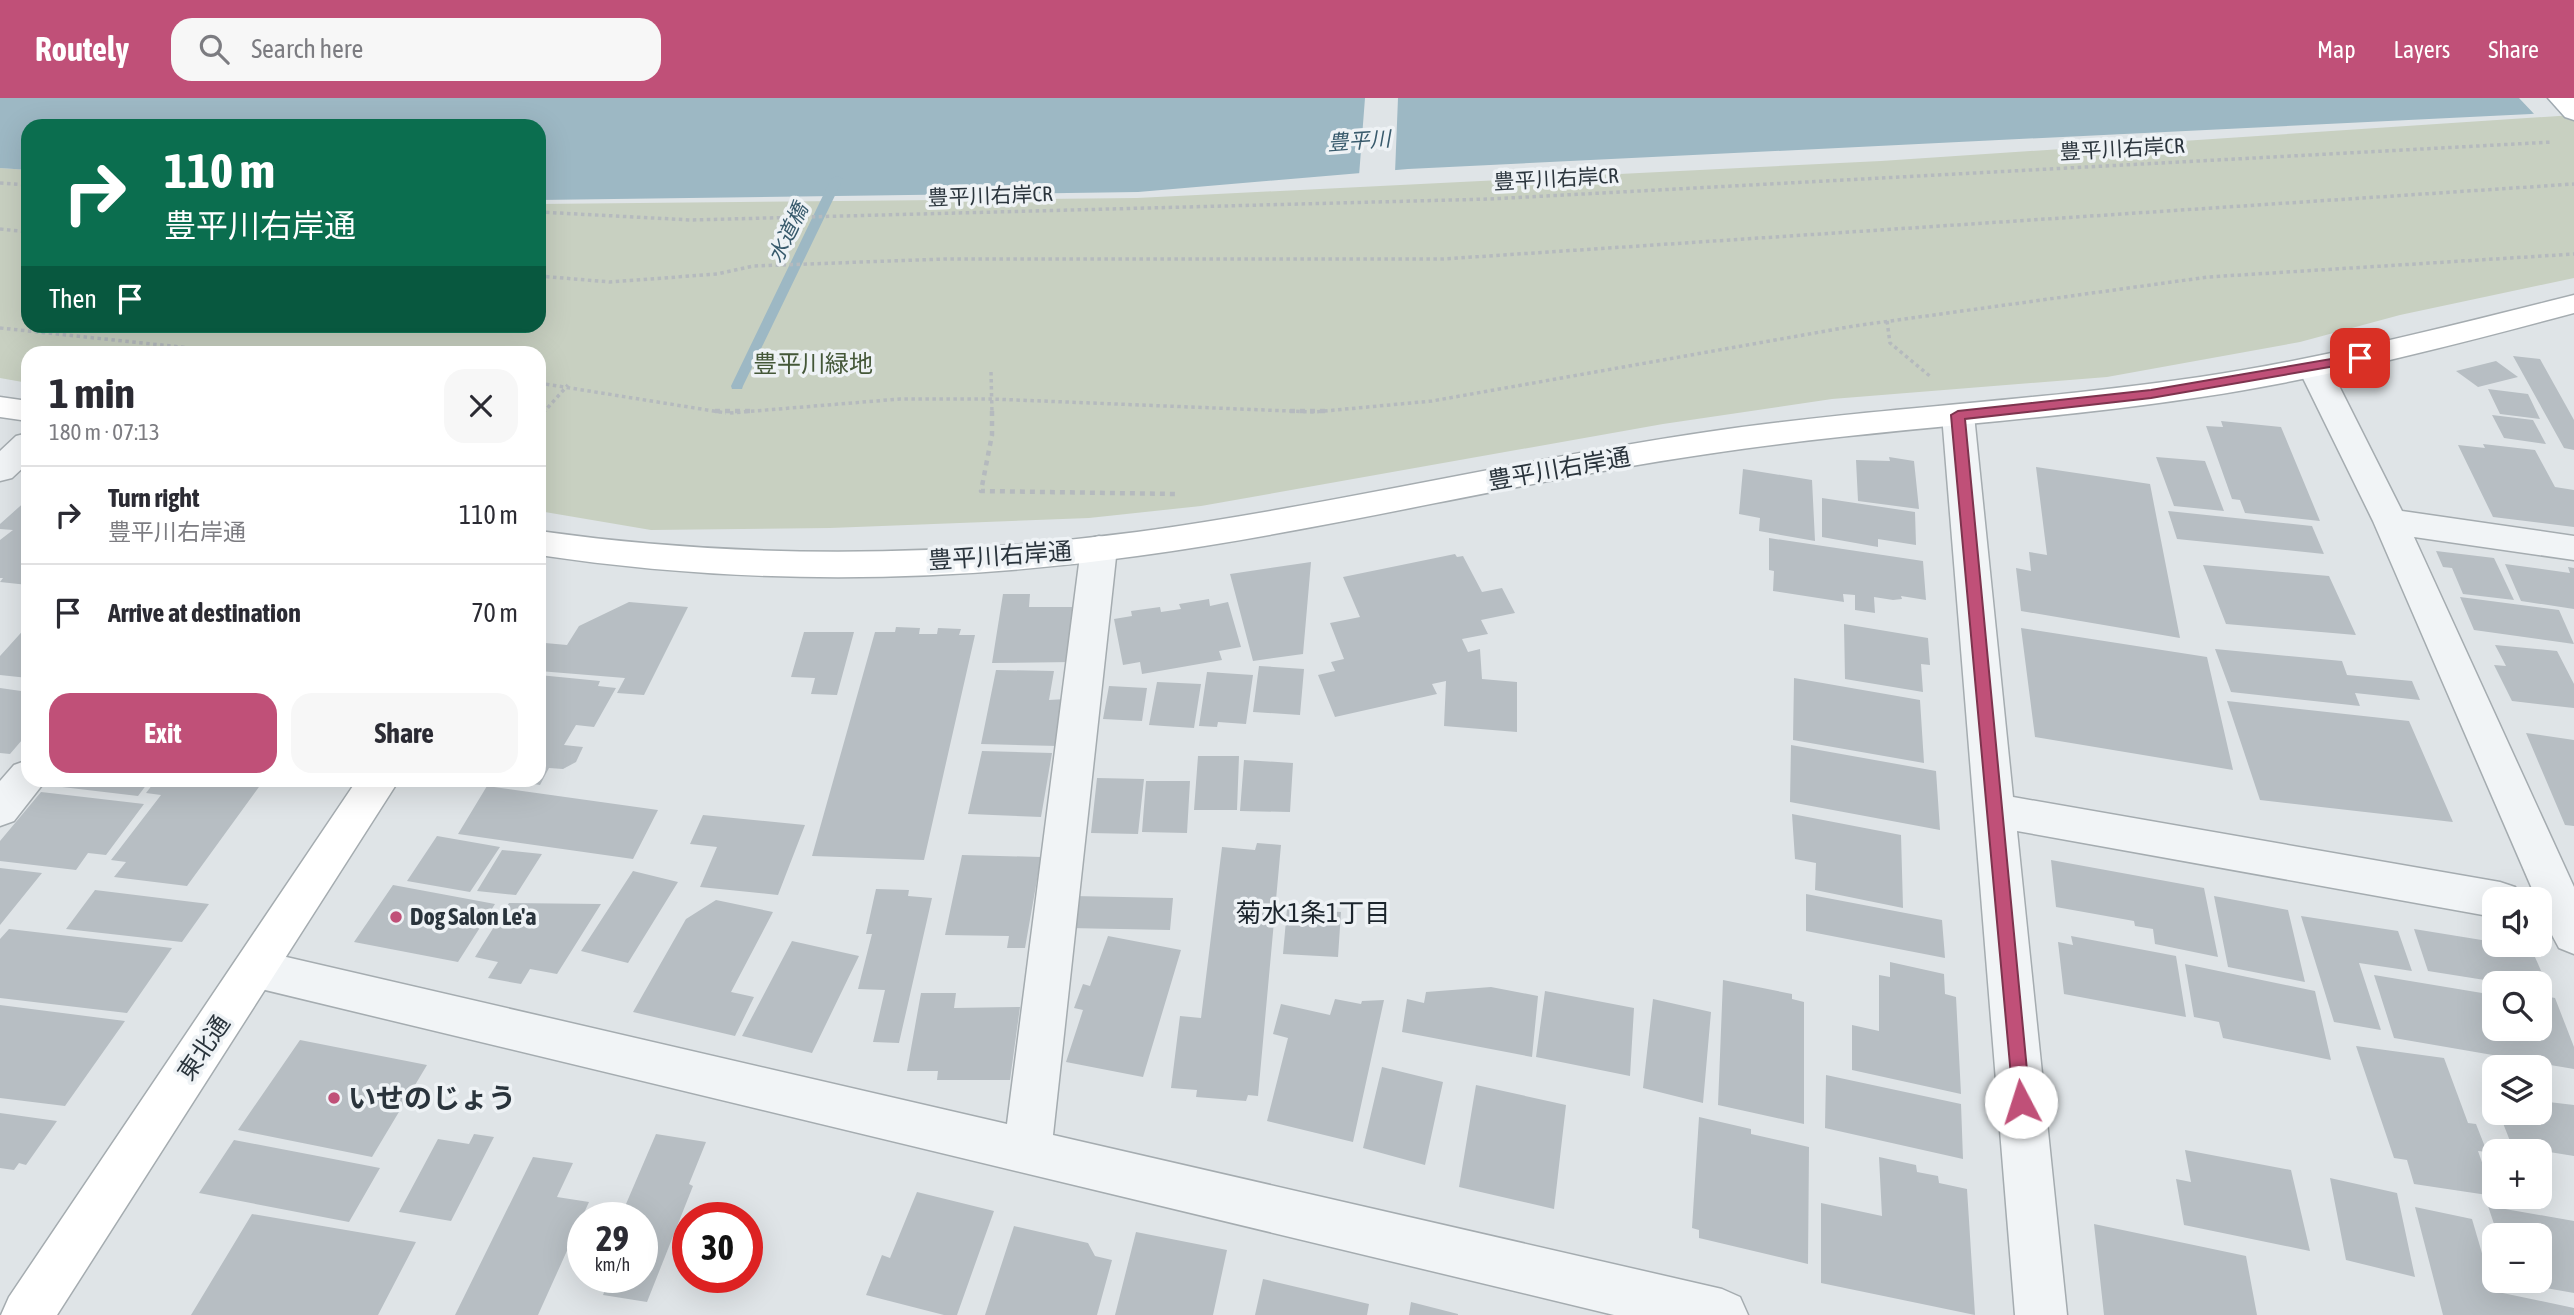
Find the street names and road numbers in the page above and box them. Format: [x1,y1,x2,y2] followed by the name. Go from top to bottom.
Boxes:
[2059,133,2185,163] street label: 豊平川右岸CR
[1493,163,1619,193] street label: 豊平川右岸CR
[927,181,1053,209] street label: 豊平川右岸CR
[1486,443,1632,494] street label: 豊平川右岸通
[927,537,1073,574] street label: 豊平川右岸通
[172,1010,235,1085] street label: 東北通

